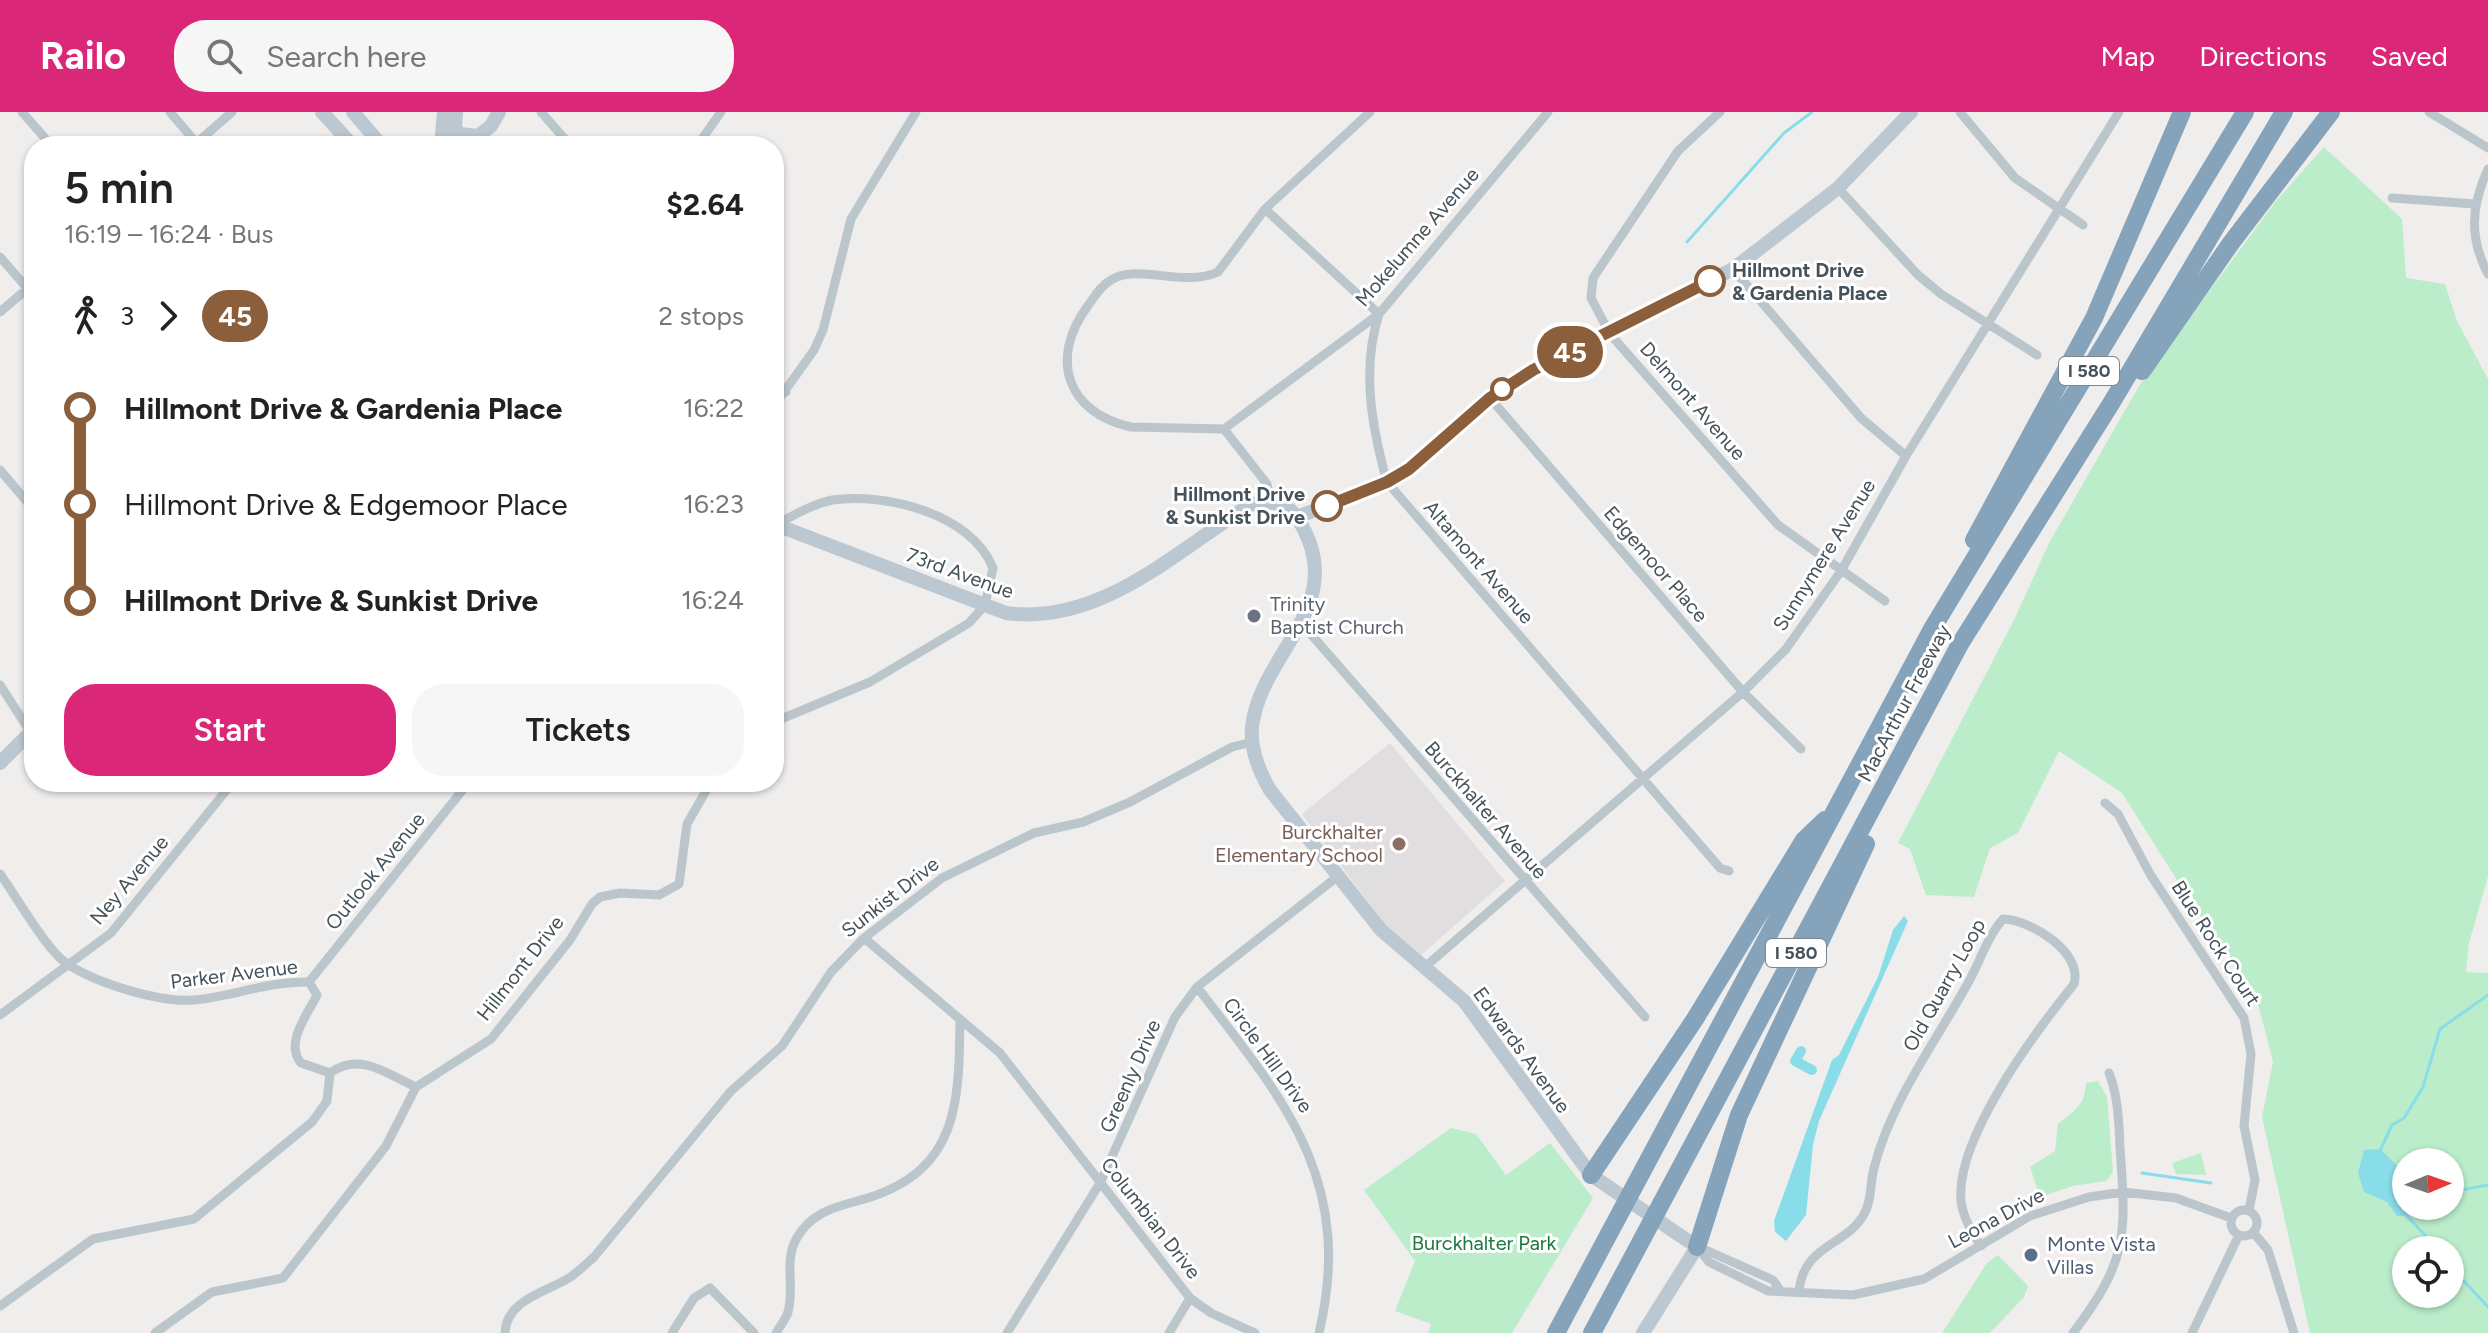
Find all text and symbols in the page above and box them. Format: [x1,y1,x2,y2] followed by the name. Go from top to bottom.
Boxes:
[174,20,734,92] search box
[40,33,126,79] text: Railo
[202,34,246,78] icon: search
[266,38,426,75] text: Search here
[2101,39,2155,73] text: Map
[2199,39,2327,73] text: Directions
[2371,39,2448,73] text: Saved
[64,161,174,214] text: 5 min
[1350,163,1484,311] street label: Mokelumne Avenue
[666,186,744,223] text: $2.64
[64,218,273,250] text: 16:19 – 16:24 · Bus
[1732,258,1887,305] place label: Hillmont Drive & Gardenia Place
[1695,266,1725,296] marker: Hillmont Drive & Gardenia Place
[64,294,108,338] icon: walk
[146,294,190,338] icon: forward
[218,299,252,333] text: 45
[120,300,134,332] text: 3
[659,300,744,332] text: 2 stops
[1534,326,1606,378] line badge: 45
[1553,335,1587,369] text: 45
[1635,337,1751,465] street label: Delmont Avenue
[2059,357,2119,385] road number: I 580
[1491,378,1513,400] unlabelled marker
[124,390,562,427] text: Hillmont Drive & Gardenia Place
[683,392,744,424] text: 16:22
[1768,475,1880,635] street label: Sunnymere Avenue
[1166,482,1305,529] place label: Hillmont Drive & Sunkist Drive
[124,486,568,523] text: Hillmont Drive & Edgemoor Place
[683,488,744,520] text: 16:23
[1312,491,1342,521] marker: Hillmont Drive & Sunkist Drive
[1419,495,1539,629] street label: Altamont Avenue
[1599,501,1713,627] street label: Edgemoor Place
[903,542,1017,604] street label: 73rd Avenue
[124,582,538,619] text: Hillmont Drive & Sunkist Drive
[681,584,744,616] text: 16:24
[1270,592,1404,639] place label: Trinity Baptist Church
[1245,607,1263,625] marker: Trinity Baptist Church
[1852,620,1956,786] street label: MacArthur Freeway
[64,684,396,776] button: Start
[412,684,744,776] button: Tickets
[1420,736,1552,884] street label: Burckhalter Avenue
[320,807,430,935] street label: Outlook Avenue
[1215,820,1383,867] place label: Burckhalter Elementary School
[85,830,173,930] street label: Ney Avenue
[1390,835,1408,853] marker: Burckhalter Elementary School
[837,851,944,942] street label: Sunkist Drive
[2167,876,2265,1010] street label: Blue Rock Court
[471,911,569,1025] street label: Hillmont Drive
[1898,914,1990,1056] street label: Old Quarry Loop
[1766,939,1826,967] road number: I 580
[169,954,299,994] street label: Parker Avenue
[1468,982,1576,1118] street label: Edwards Avenue
[1218,993,1318,1117] street label: Circle Hill Drive
[1094,1016,1166,1136] street label: Greenly Drive
[2392,1148,2464,1220] north arrow
[2392,1148,2464,1308] map controls
[1096,1152,1206,1284] street label: Columbian Drive
[1944,1183,2048,1253] street label: Leona Drive
[1412,1231,1557,1255] park label: Burckhalter Park
[2047,1232,2156,1279] place label: Monte Vista Villas
[2392,1236,2464,1308] button: locate
[2022,1246,2040,1264] marker: Monte Vista Villas

